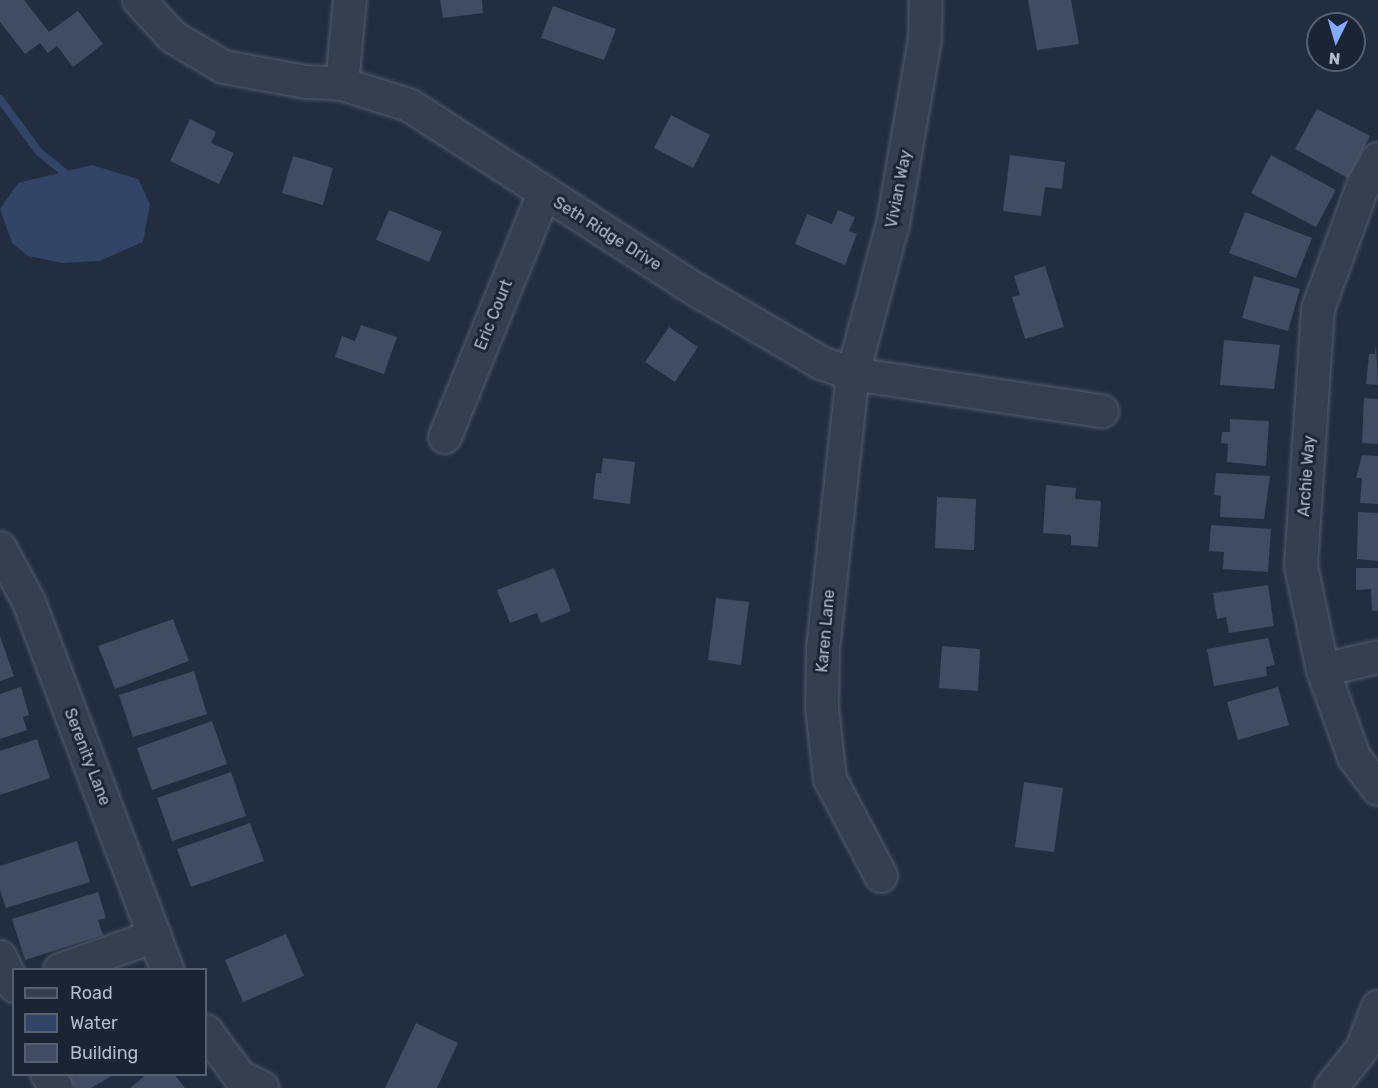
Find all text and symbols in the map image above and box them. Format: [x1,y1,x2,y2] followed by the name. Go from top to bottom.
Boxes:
[1306,12,1366,72] north arrow
[1328,48,1341,68] text: N
[882,148,916,230] street label: Vivian Way
[550,193,664,275] street label: Seth Ridge Drive
[471,277,517,353] street label: Eric Court
[1295,434,1319,518] street label: Archie Way
[813,589,839,673] street label: Karen Lane
[60,706,114,808] street label: Serenity Lane
[12,968,207,1076] legend
[70,982,113,1004] text: Road
[70,1012,118,1034] text: Water
[70,1042,138,1064] text: Building

